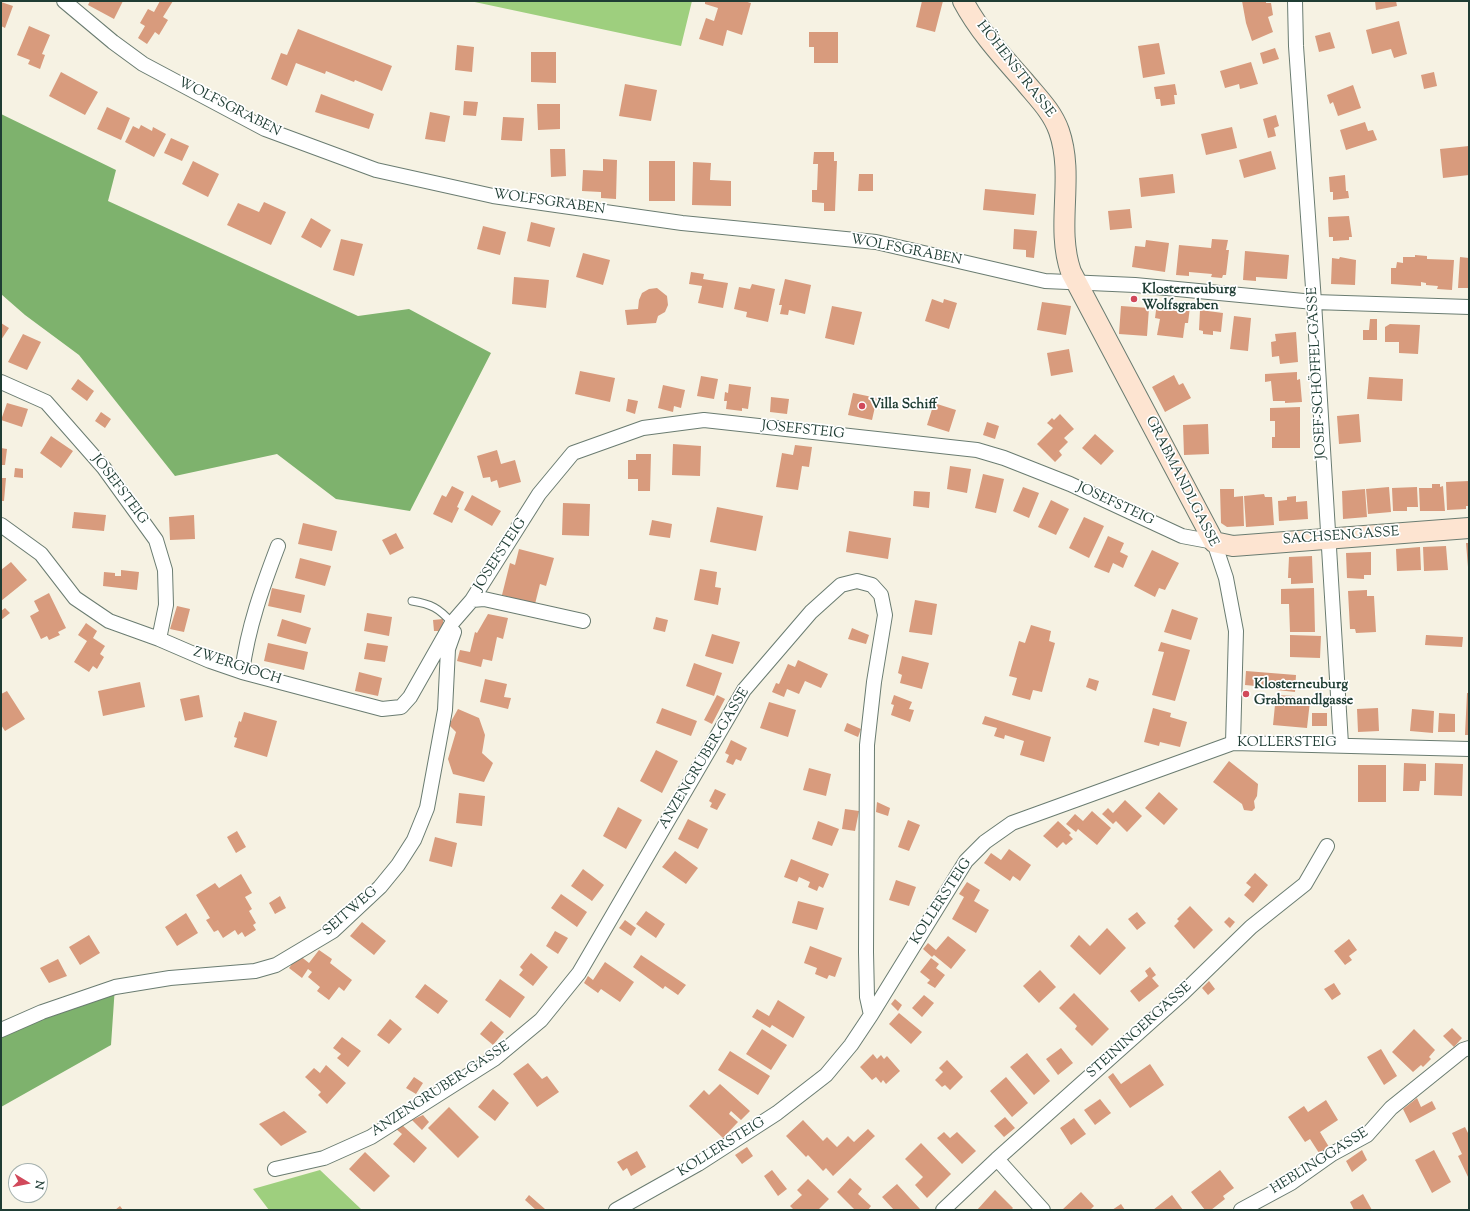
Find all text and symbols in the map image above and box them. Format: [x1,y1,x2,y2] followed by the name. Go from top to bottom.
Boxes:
[972,18,1058,122] street label: HÖHENSTRASSE
[175,75,283,141] street label: WOLFSGRABEN
[492,187,606,219] street label: WOLFSGRABEN
[849,232,963,270] street label: WOLFSGRABEN
[1142,283,1236,316] place label: Klosterneuburg Wolfsgraben
[1305,286,1331,460] street label: JOSEF-SCHÖFFEL-GASSE
[1129,294,1139,304] marker: Klosterneuburg Wolfsgraben
[870,398,937,414] place label: Villa Schiff
[857,401,867,411] marker: Villa Schiff
[1141,414,1221,550] street label: GRABMANDLGASSE
[761,418,845,444] street label: JOSEFSTEIG
[87,452,151,528] street label: JOSEFSTEIG
[1074,480,1156,530] street label: JOSEFSTEIG
[471,516,531,594] street label: JOSEFSTEIG
[1282,525,1400,549] street label: SACHSENGASSE
[191,645,283,689] street label: ZWERGJOCH
[1254,678,1353,710] place label: Klosterneuburg Grabmandlgasse
[656,685,754,833] street label: ANZENGRUBER-GASSE
[1241,689,1251,699] marker: Klosterneuburg Grabmandlgasse
[1237,736,1337,752] street label: KOLLERSTEIG
[908,856,976,948] street label: KOLLERSTEIG
[320,884,382,940] street label: SEITWEG
[1084,979,1196,1083] street label: STEININGERGASSE
[369,1039,513,1141] street label: ANZENGRUBER-GASSE
[675,1115,769,1181] street label: KOLLERSTEIG
[1268,1125,1372,1199] street label: HEBLINGGASSE
[8,1163,48,1203] north arrow
[30,1179,47,1191] text: N

